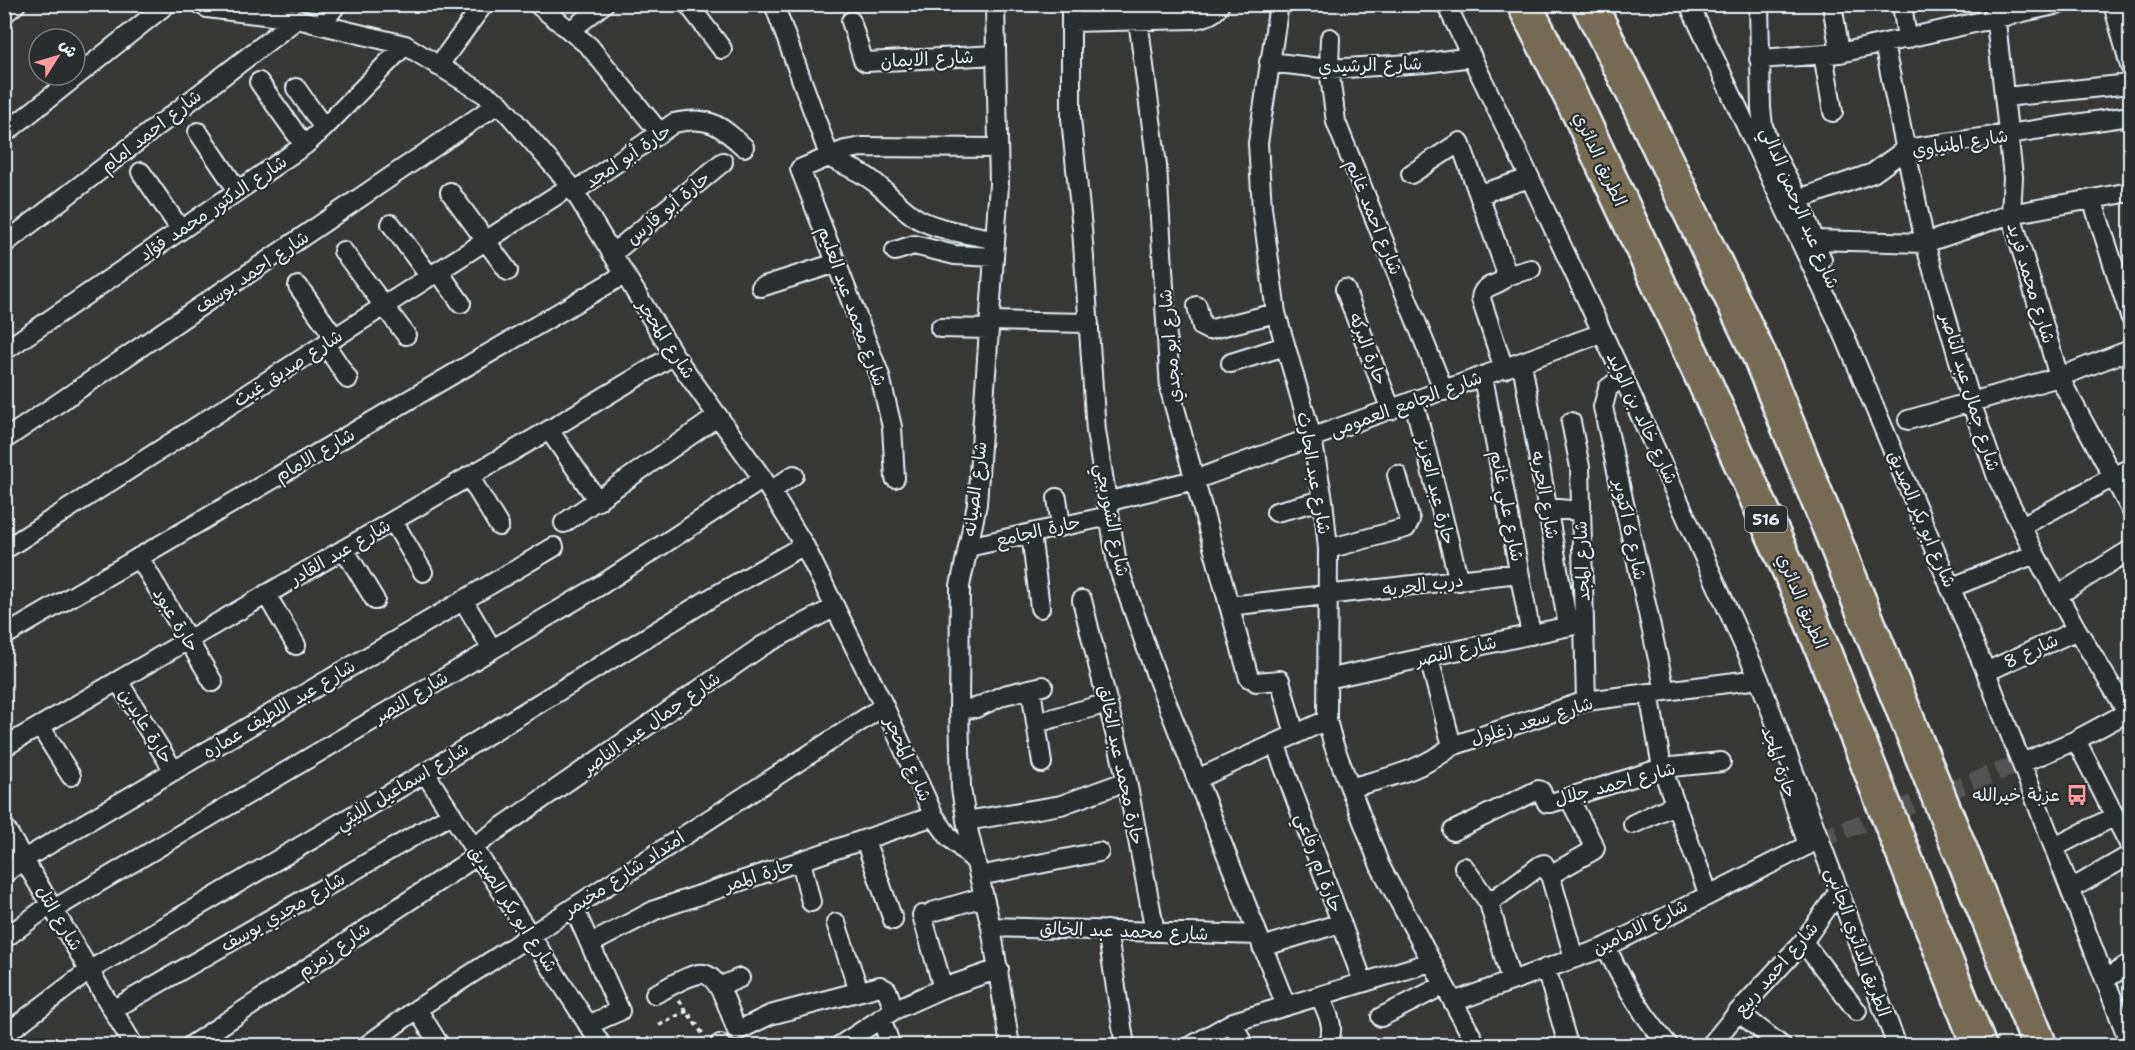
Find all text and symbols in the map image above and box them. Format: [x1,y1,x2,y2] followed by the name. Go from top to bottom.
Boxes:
[27,27,87,87] north arrow
[55,35,82,62] text: ش
[880,45,974,73] street label: شارع الايمان
[1318,51,1422,80] street label: شارع الرشيدي
[96,84,208,180] street label: شارع احمد امام
[1567,108,1632,211] street label: الطريق الدائري
[580,118,676,194] street label: حارة أبو امجد
[1751,123,1845,294] street label: شارع عبد الرحمن الدالي
[1910,124,2010,163] street label: شارع المنياوي
[134,150,292,266] street label: شارع الدكتور محمد فؤاد
[1338,156,1408,279] street label: شارع احمد غانم
[621,166,715,250] street label: حارة أبو فارس
[2001,220,2061,346] street label: شارع محمد فريد
[810,223,892,390] street label: شارع محمد عبد العليم
[190,225,314,319] street label: شارع احمد يوسف
[1153,288,1188,404] street label: شارع ابو مجدي
[630,293,701,383] street label: شارع المحجر
[1934,308,2005,474] street label: شارع جمال عبد الناصر
[1343,309,1393,389] street label: حارة البركه
[229,324,347,412] street label: شارع صديق غيث
[1601,348,1683,488] street label: شارع خالد بن الوليد
[1326,365,1486,444] street label: شارع الجامع العمومى
[1291,410,1337,536] street label: شارع عبد الحارث
[271,422,360,489] street label: شارع الامام
[1411,433,1461,547] street label: حارة عبد العزيز
[957,440,993,538] street label: شارع الصيانه
[1882,447,1962,591] street label: شارع ابو بكر الصديق
[1481,448,1530,564] street label: شارع علي غانم
[1525,449,1565,541] street label: شارع الحريه
[1085,461,1135,579] street label: شارع الشوربجي
[1607,476,1652,582] street label: شارع 6 اكتوبر
[1745,506,1787,532] road number: 516
[993,510,1083,553] street label: حارة الجامع
[283,513,395,592] street label: شارع عبد القادر
[1569,520,1595,602] street label: شارع المجد
[1770,549,1833,653] street label: الطريق الدائري
[1381,568,1465,602] street label: درب الحريه
[147,583,205,657] street label: حارة عبود
[2000,628,2062,674] street label: شارع 8
[1411,630,1499,672] street label: شارع النصر
[198,654,360,764] street label: شارع عبد اللطيف عماره
[368,665,453,730] street label: شارع النصر
[575,666,725,781] street label: شارع جمال عبد الناصر
[113,683,179,769] street label: حارة عابدين
[1092,683,1150,847] street label: حارة محمد عبد الخالق
[1468,691,1596,751] street label: شارع سعد زغلول
[878,711,937,805] street label: شارع المحجر
[1756,723,1802,801] street label: حارة المجد
[331,737,475,839] street label: شارع اسماعيل الليثي
[1552,756,1678,812] street label: شارع احمد جلال
[1972,783,2060,807] place label: عزبة خيرالله
[2065,783,2089,807] bus stop icon: عزبة خيرالله
[1286,810,1348,918] street label: حارة ام رفاعي
[557,826,689,923] street label: امتداد شارع مخيمر
[463,841,563,977] street label: شارع ابو بكر الصديق
[719,852,797,898] street label: حارة الممر
[1819,864,1896,1020] street label: الطريق الدائري الجانبى
[216,867,350,958] street label: شارع مجدي يوسف
[30,881,88,955] street label: شارع التل
[1588,894,1692,960] street label: شارع الامامين
[1039,916,1209,946] street label: شارع محمد عبد الخالق
[293,917,376,985] street label: شارع زمزم
[1728,917,1824,1022] street label: شارع احمد ربيع

